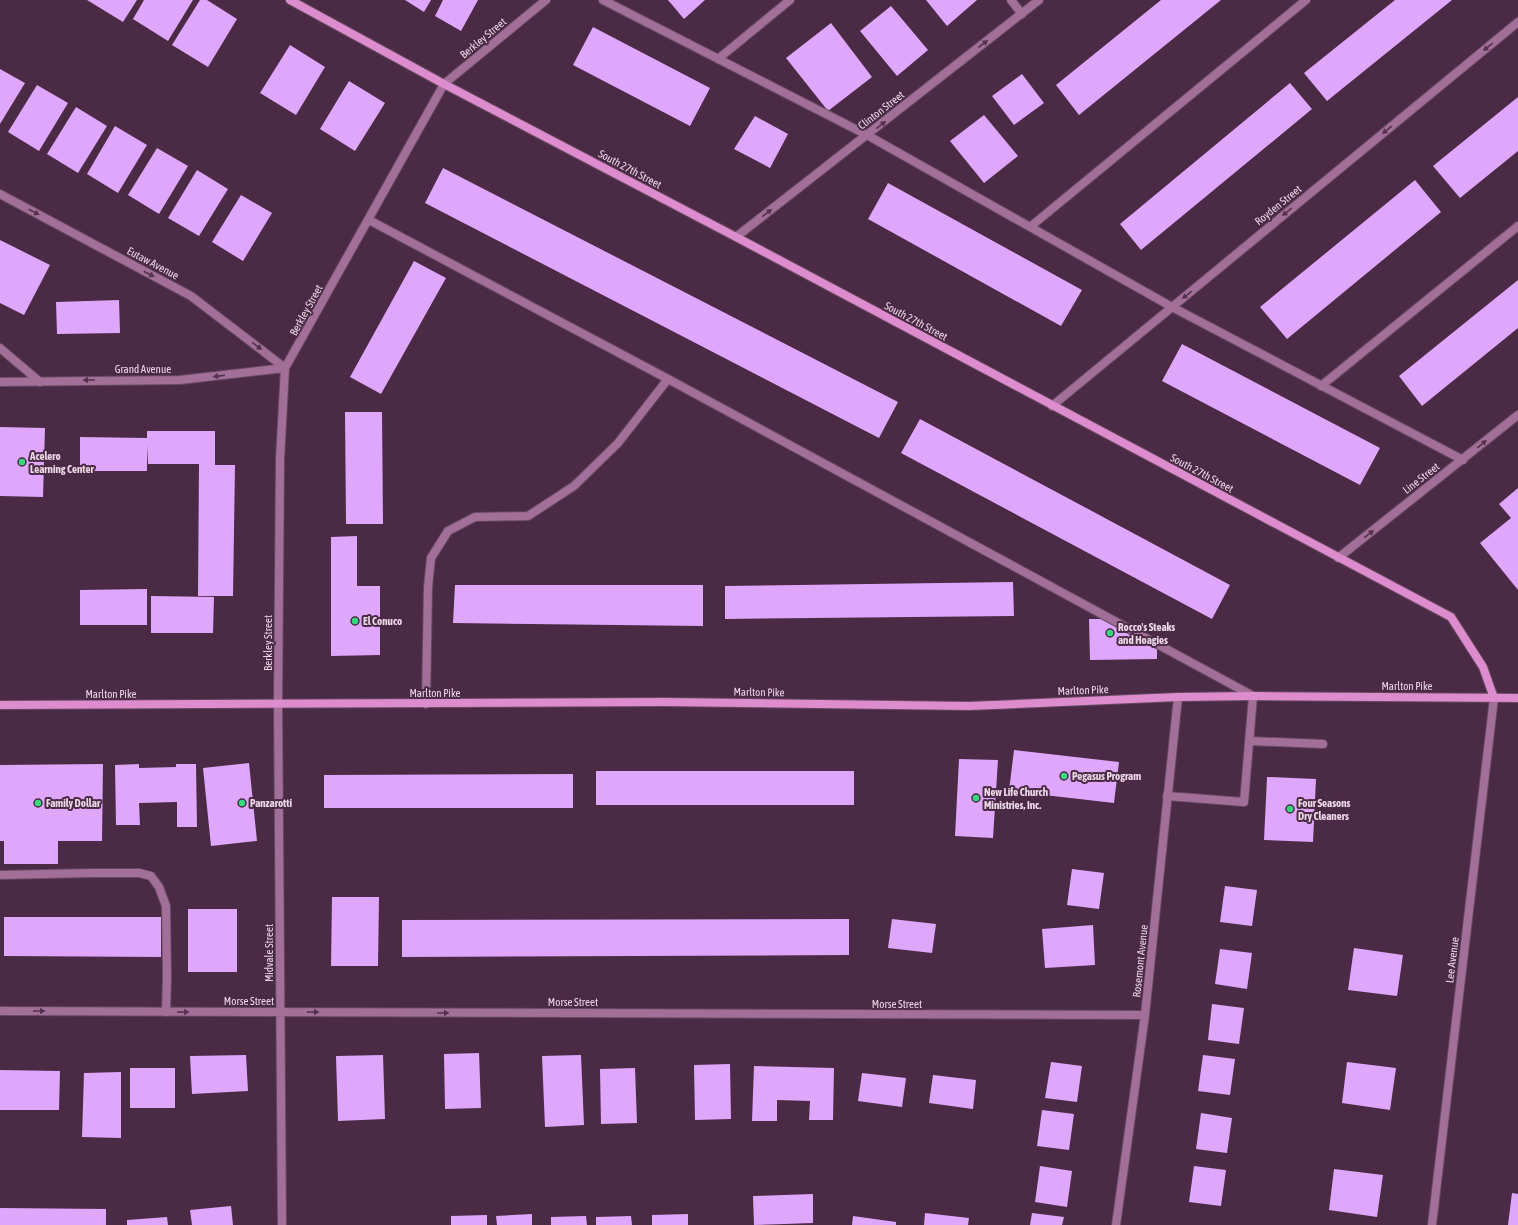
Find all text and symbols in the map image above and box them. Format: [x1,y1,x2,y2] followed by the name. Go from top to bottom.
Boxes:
[458,15,508,61] street label: Berkley Street
[977,40,988,49] one-way arrow
[1482,43,1493,51] one-way arrow
[856,88,906,132] street label: Clinton Street
[875,120,886,129] one-way arrow
[1382,125,1393,134] one-way arrow
[596,147,664,191] street label: South 27th Street
[1252,183,1304,227] street label: Royden Street
[1282,208,1292,217] one-way arrow
[29,209,40,215] one-way arrow
[762,209,773,218] one-way arrow
[125,244,181,282] street label: Eutaw Avenue
[143,270,155,277] one-way arrow
[287,283,325,337] street label: Berkley Street
[1181,290,1192,299] one-way arrow
[882,299,950,343] street label: South 27th Street
[251,341,262,350] one-way arrow
[115,363,171,375] street label: Grand Avenue
[213,373,225,379] one-way arrow
[82,377,95,383] one-way arrow
[1476,440,1487,449] one-way arrow
[29,450,94,475] place label: Acelero Learning Center
[1168,451,1236,495] street label: South 27th Street
[17,457,27,467] marker: Acelero Learning Center
[1400,460,1442,496] street label: Line Street
[1363,529,1374,538] one-way arrow
[262,615,274,671] street label: Berkley Street
[363,615,402,627] place label: El Conuco
[350,616,360,626] marker: El Conuco
[1118,621,1175,646] place label: Rocco's Steaks and Hoagies
[1105,628,1115,638] marker: Rocco's Steaks and Hoagies
[1381,680,1433,692] street label: Marlton Pike
[1057,683,1109,697] street label: Marlton Pike
[733,686,785,698] street label: Marlton Pike
[409,687,461,699] street label: Marlton Pike
[85,688,137,700] street label: Marlton Pike
[1072,770,1141,782] place label: Pegasus Program
[1059,771,1069,781] marker: Pegasus Program
[984,786,1048,811] place label: New Life Church Ministries, Inc.
[971,793,981,803] marker: New Life Church Ministries, Inc.
[46,797,101,809] place label: Family Dollar
[250,797,292,809] place label: Panzarotti
[1298,797,1351,822] place label: Four Seasons Dry Cleaners
[33,798,43,808] marker: Family Dollar
[237,798,247,808] marker: Panzarotti
[1285,804,1295,814] marker: Four Seasons Dry Cleaners
[263,924,275,982] street label: Midvale Street
[1130,924,1150,998] street label: Rosemont Avenue
[1443,936,1461,984] street label: Lee Avenue
[224,995,274,1007] street label: Morse Street
[548,996,598,1008] street label: Morse Street
[872,998,922,1010] street label: Morse Street
[33,1008,46,1014] one-way arrow
[177,1009,190,1015] one-way arrow
[307,1009,320,1015] one-way arrow
[437,1010,450,1016] one-way arrow

